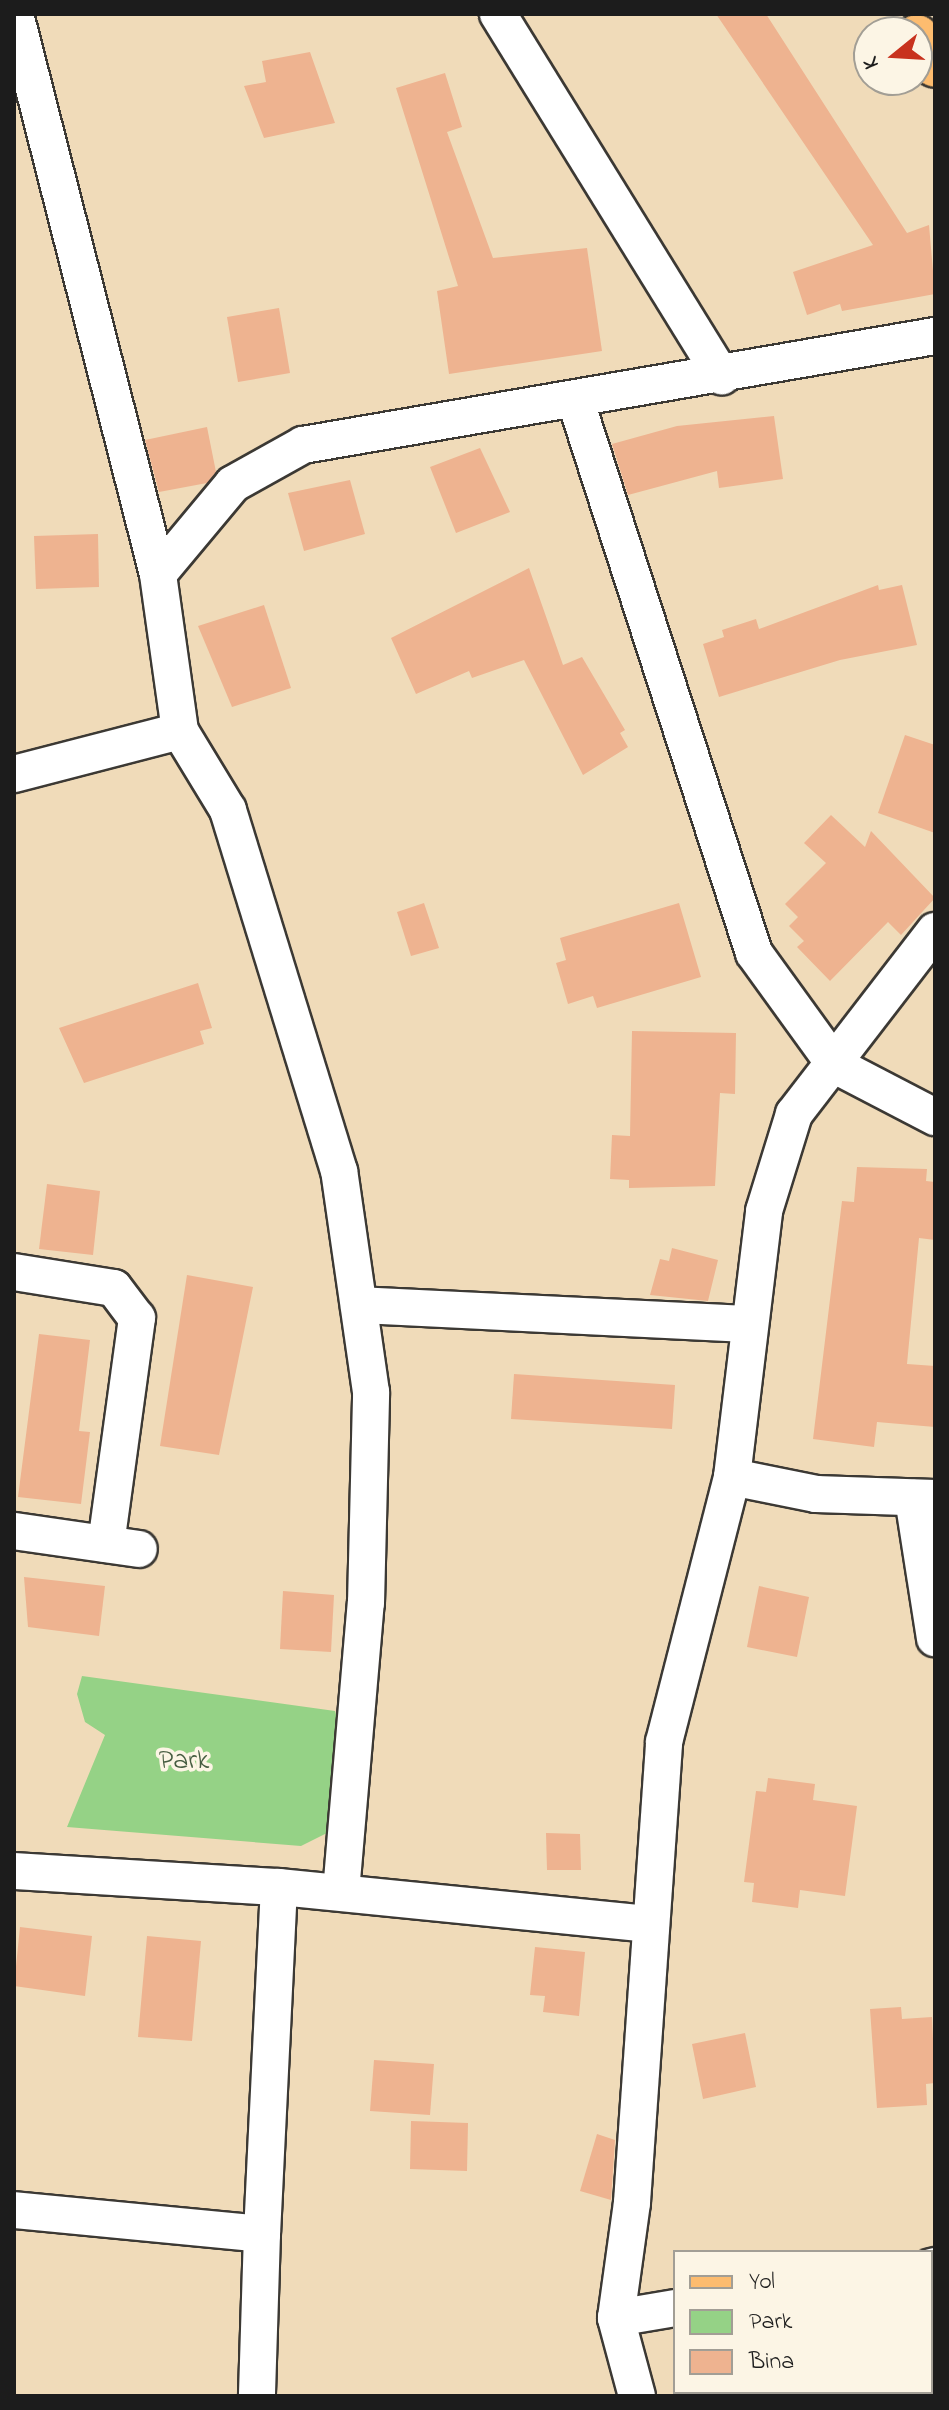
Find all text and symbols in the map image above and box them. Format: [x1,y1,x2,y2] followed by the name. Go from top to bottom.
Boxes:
[853,16,933,96] north arrow
[855,53,889,73] text: K
[159,1745,209,1779] park label: Park
[673,2250,933,2394] legend
[749,2265,775,2300] text: Yol
[749,2305,792,2340] text: Park
[749,2345,794,2380] text: Bina

